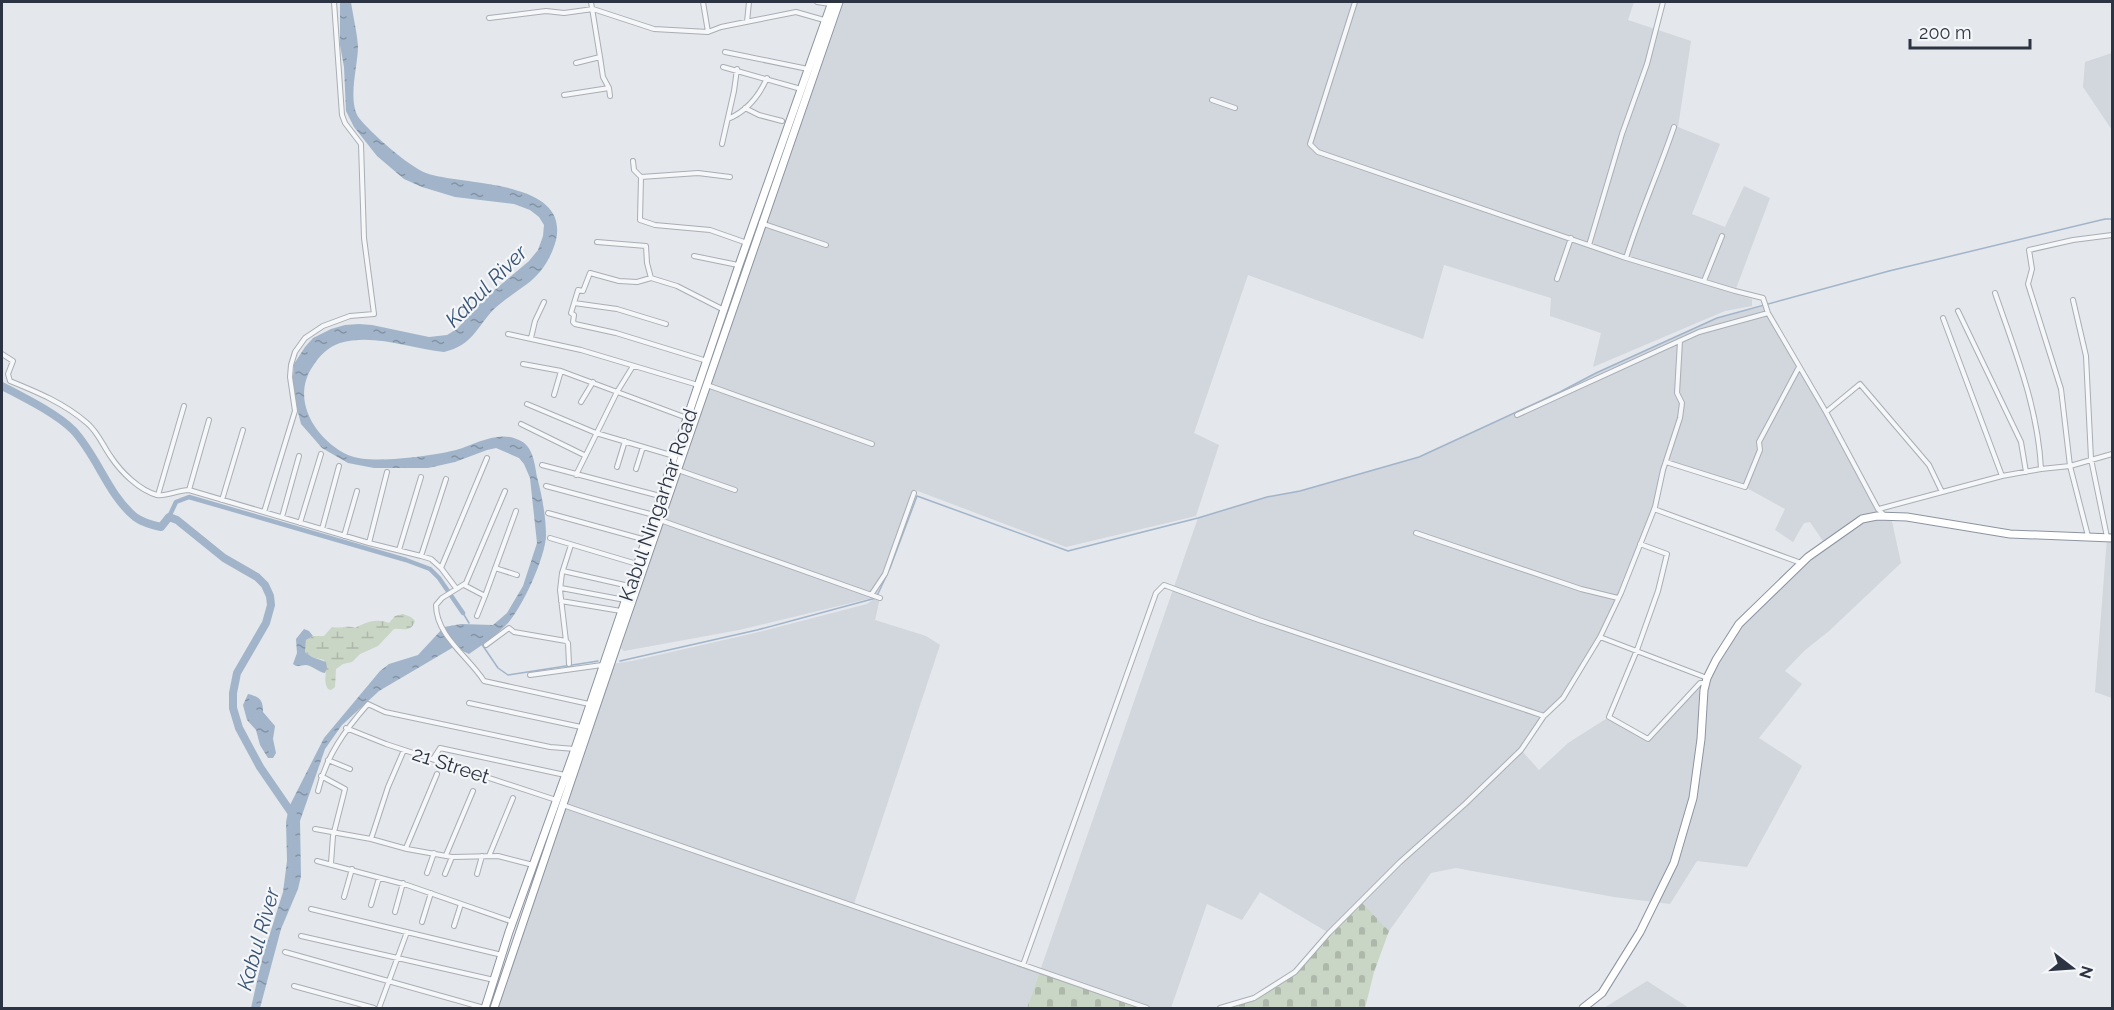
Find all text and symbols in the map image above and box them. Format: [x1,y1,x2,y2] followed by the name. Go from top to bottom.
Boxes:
[1910,12,2030,50] scale bar
[1919,22,1972,43] text: 200 m
[440,239,533,332] water label: Kabul River
[614,406,702,604] street label: Kabul Ningarhar Road
[409,741,493,789] street label: 21 Street
[231,884,285,993] water label: Kabul River
[2042,938,2102,998] north arrow
[2075,964,2097,981] text: N

